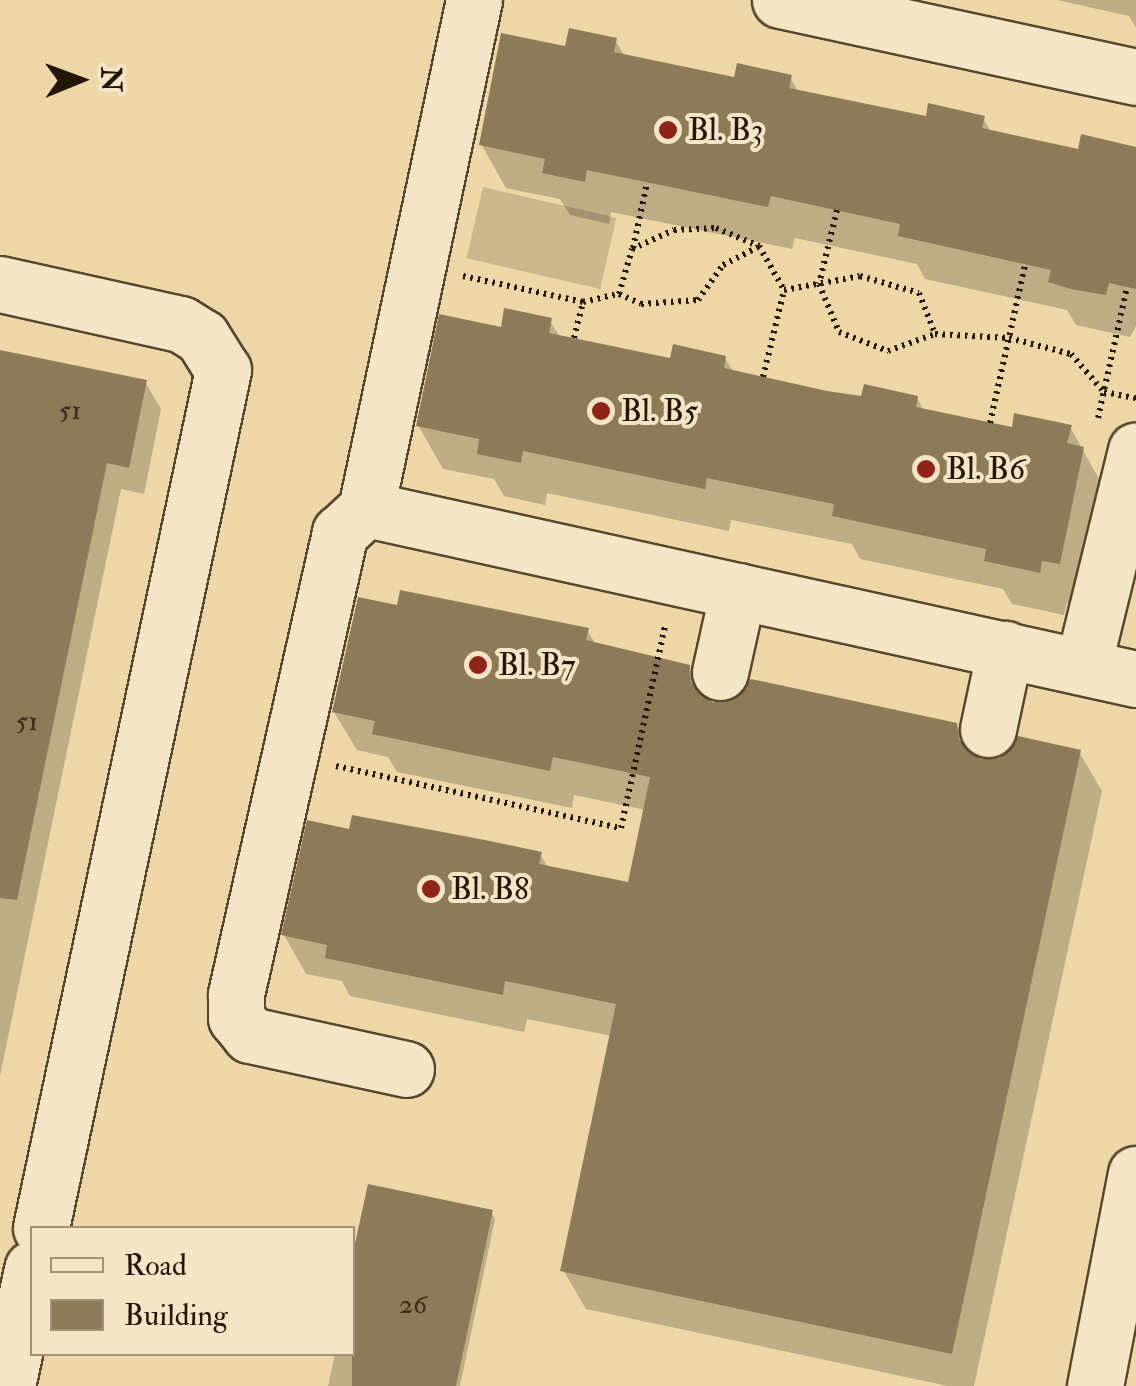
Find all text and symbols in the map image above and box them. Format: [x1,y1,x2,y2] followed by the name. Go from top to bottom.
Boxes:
[30,30,130,130] north arrow
[93,67,128,92] text: N
[688,111,763,149] place label: Bl. B3
[657,119,679,141] marker: Bl. B3
[621,392,698,430] place label: Bl. B5
[59,394,81,428] house number: 51
[590,400,612,422] marker: Bl. B5
[946,450,1025,488] place label: Bl. B6
[915,458,937,480] marker: Bl. B6
[498,646,576,684] place label: Bl. B7
[467,654,489,676] marker: Bl. B7
[16,705,38,739] house number: 51
[451,870,529,908] place label: Bl. B8
[420,878,442,900] marker: Bl. B8
[30,1226,355,1356] legend
[124,1247,187,1284] text: Road
[399,1288,427,1322] house number: 26
[124,1297,228,1334] text: Building

